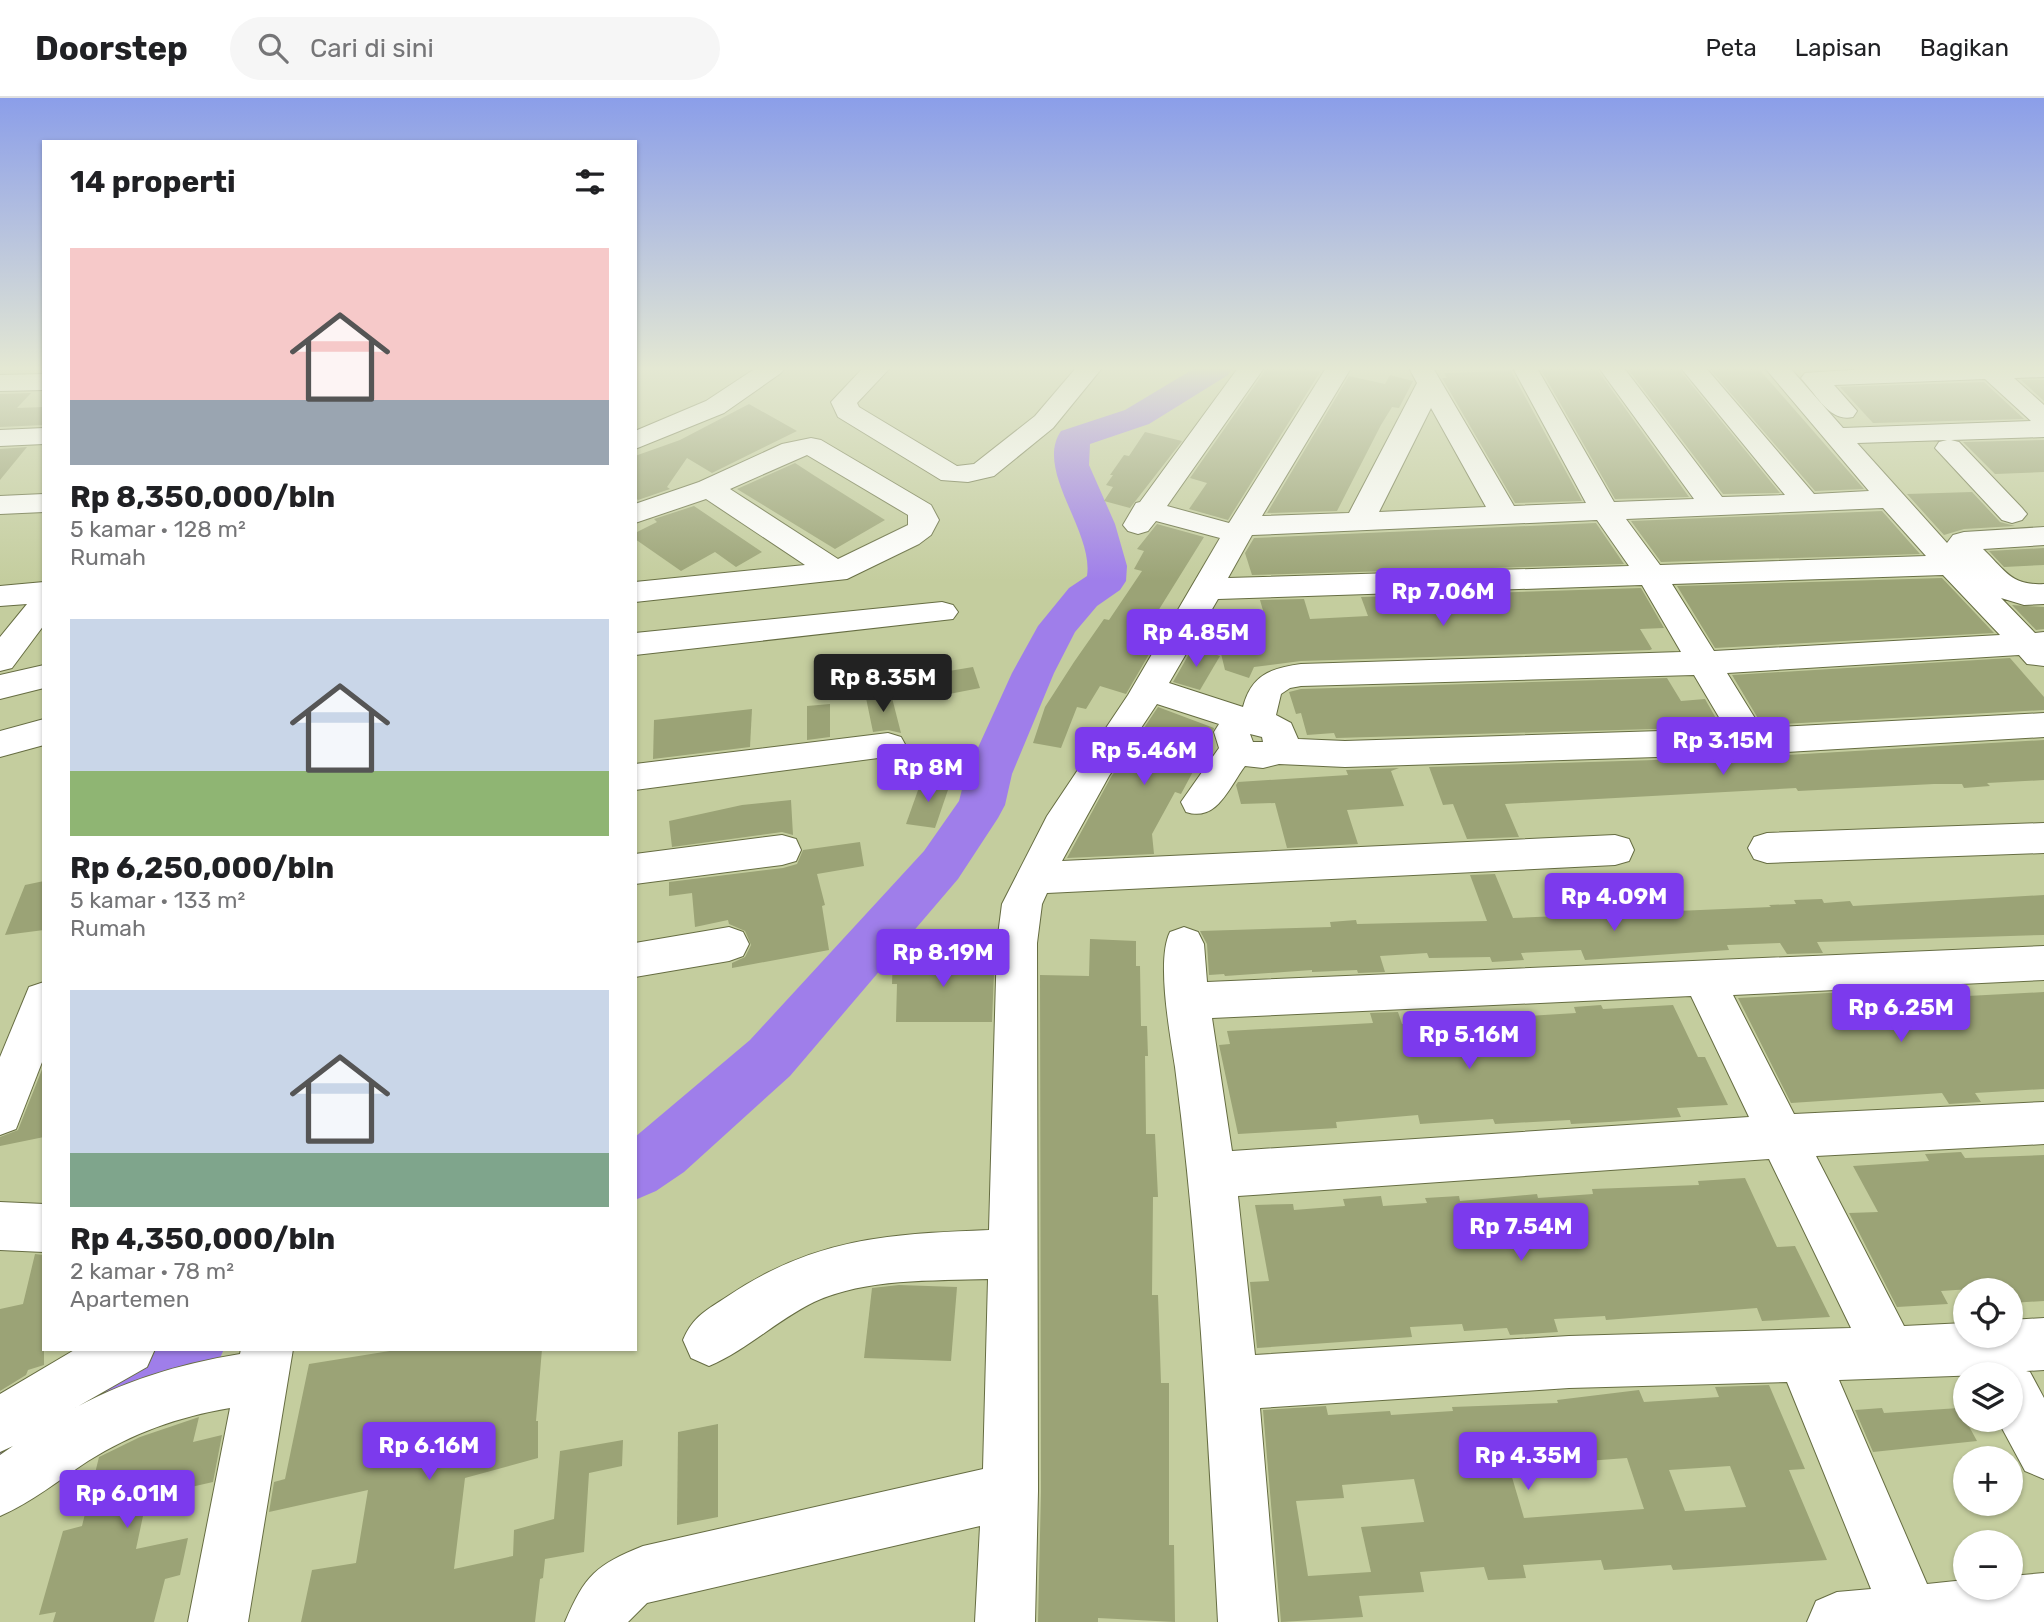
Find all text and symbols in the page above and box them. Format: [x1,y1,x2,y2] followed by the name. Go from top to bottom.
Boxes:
[230,17,720,80] search box
[35,29,188,68] text: Doorstep
[254,29,292,67] icon: search
[310,33,434,64] text: Cari di sini
[1705,34,1757,62] text: Peta
[1795,34,1882,62] text: Lapisan
[1920,34,2009,62] text: Bagikan
[571,163,609,201] icon: filters
[70,164,236,200] text: 14 properti
[277,294,403,420] icon: home
[70,479,335,515] text: Rp 8,350,000/bln
[70,515,246,543] text: 5 kamar · 128 m²
[70,543,146,571] text: Rumah
[1371,568,1515,628] pin: Rp 7.06M
[1391,577,1495,605] text: Rp 7.06M
[1124,610,1268,669] pin: Rp 4.85M
[1143,618,1249,646] text: Rp 4.85M
[811,654,955,714] pin: Rp 8.35M
[830,663,936,691] text: Rp 8.35M
[277,665,403,791] icon: home
[1651,718,1795,777] pin: Rp 3.15M
[1673,726,1773,754] text: Rp 3.15M
[1072,728,1216,787] pin: Rp 5.46M
[1091,736,1197,764] text: Rp 5.46M
[879,744,977,804] pin: Rp 8M
[893,753,963,781] text: Rp 8M
[70,850,334,886] text: Rp 6,250,000/bln
[1542,874,1686,933] pin: Rp 4.09M
[1561,882,1667,910] text: Rp 4.09M
[70,886,245,914] text: 5 kamar · 133 m²
[70,914,146,942] text: Rumah
[871,930,1015,989] pin: Rp 8.19M
[892,938,994,966] text: Rp 8.19M
[1829,984,1973,1044] pin: Rp 6.25M
[1848,993,1954,1021] text: Rp 6.25M
[1397,1012,1541,1071] pin: Rp 5.16M
[1419,1020,1519,1048] text: Rp 5.16M
[277,1036,403,1162] icon: home
[1449,1204,1593,1263] pin: Rp 7.54M
[1469,1212,1573,1240] text: Rp 7.54M
[70,1221,335,1257] text: Rp 4,350,000/bln
[70,1257,234,1285] text: 2 kamar · 78 m²
[1953,1278,2023,1600] map controls
[1953,1278,2023,1348] button: locate
[70,1285,190,1313] text: Apartemen
[1953,1362,2023,1432] button: layers
[357,1422,501,1482] pin: Rp 6.16M
[379,1431,479,1459] text: Rp 6.16M
[1456,1432,1600,1492] pin: Rp 4.35M
[1475,1441,1581,1469] text: Rp 4.35M
[1953,1446,2023,1516] button: +
[55,1470,199,1530] pin: Rp 6.01M
[76,1479,178,1507] text: Rp 6.01M
[1953,1530,2023,1600] button: −

